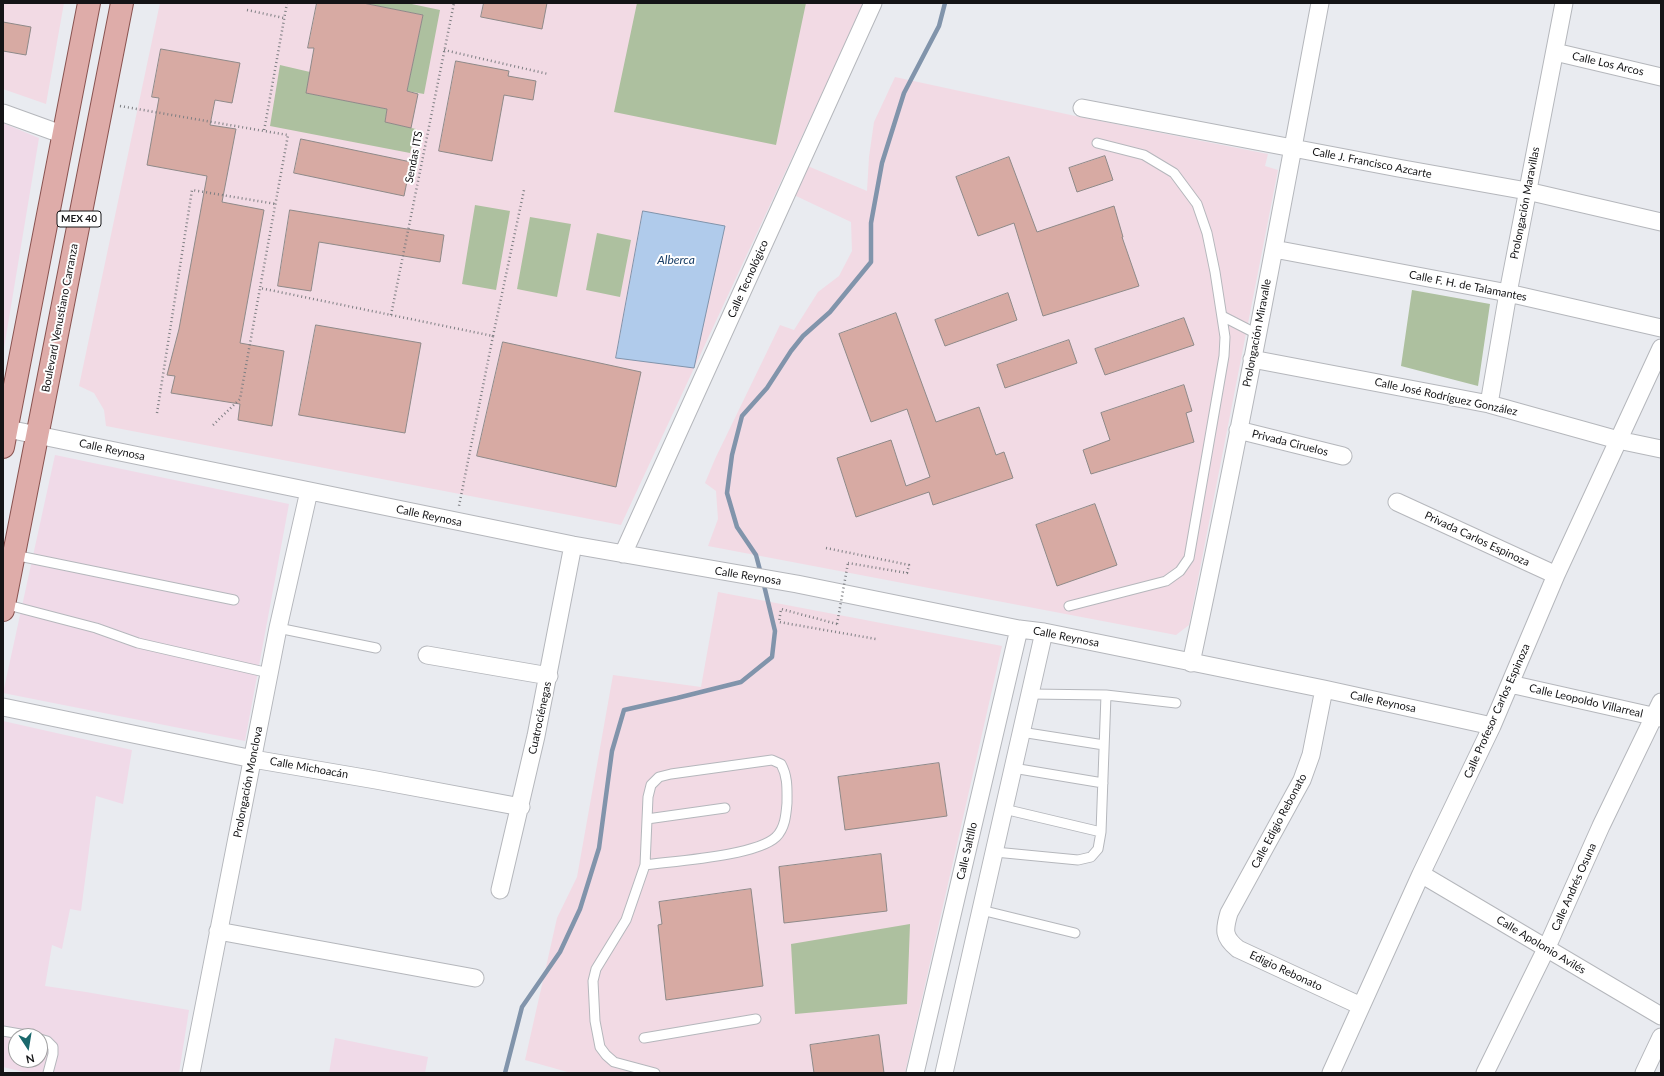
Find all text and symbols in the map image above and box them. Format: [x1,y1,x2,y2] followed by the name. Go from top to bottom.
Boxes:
[1571,49,1645,79] street label: Calle Los Arcos
[403,130,425,184] street label: Sendas ITS
[1311,145,1433,181] street label: Calle J. Francisco Azcarte
[1508,146,1542,260] street label: Prolongación Maravillas
[57,211,101,227] road number: MEX 40
[725,238,771,320] street label: Calle Tecnológico
[39,243,81,393] street label: Boulevard Venustiano Carranza
[657,253,695,267] water label: Alberca
[1408,268,1528,304] street label: Calle F. H. de Talamantes
[1240,278,1274,388] street label: Prolongación Miravalle
[1373,375,1519,419] street label: Calle José Rodríguez González
[1250,427,1330,459] street label: Privada Ciruelos
[78,437,146,463] street label: Calle Reynosa
[395,503,463,529] street label: Calle Reynosa
[1422,509,1532,569] street label: Privada Carlos Espinoza
[714,564,782,588] street label: Calle Reynosa
[1032,624,1100,650] street label: Calle Reynosa
[1461,642,1533,780] street label: Calle Profesor Carlos Espinoza
[526,680,554,756] street label: Cuatrociénegas
[1528,681,1644,721] street label: Calle Leopoldo Villarreal
[1349,689,1417,715] street label: Calle Reynosa
[231,725,265,839] street label: Prolongación Monclova
[269,755,349,781] street label: Calle Michoacán
[1248,771,1310,871] street label: Calle Edigio Rebonato
[954,821,980,881] street label: Calle Saltillo
[1549,841,1599,933] street label: Calle Andrés Osuna
[1494,913,1588,977] street label: Calle Apolonio Avilés
[1248,948,1324,994] street label: Edigio Rebonato
[8,1028,48,1068] north arrow
[25,1052,36,1066] text: N

